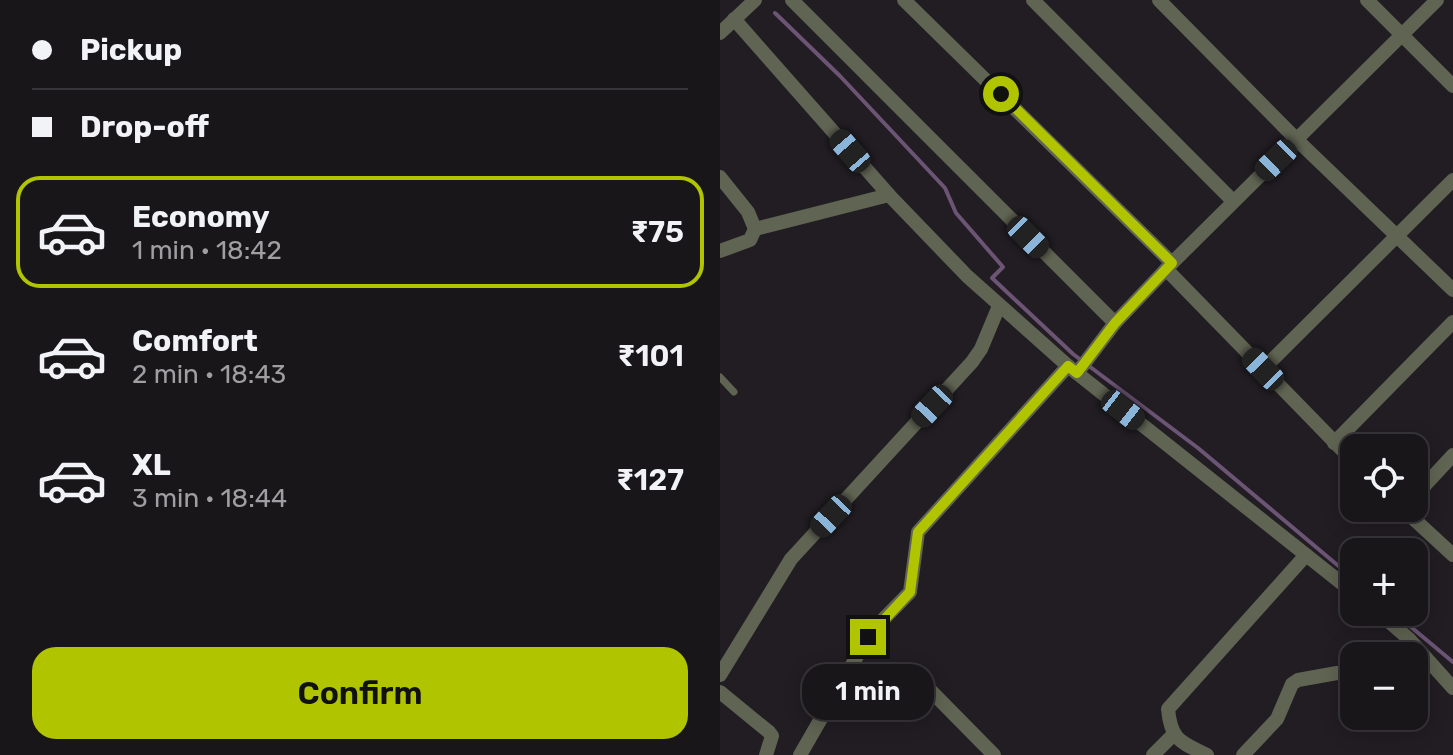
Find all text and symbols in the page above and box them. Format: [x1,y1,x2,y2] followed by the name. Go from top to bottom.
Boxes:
[80,32,182,68] text: Pickup
[983,76,1019,112] route start
[80,109,209,145] text: Drop-off
[825,125,875,177] car
[1250,135,1302,185] car
[36,196,108,268] icon: car
[132,199,270,235] text: Economy
[1003,212,1053,262] car
[630,214,684,250] text: ₹75
[132,235,282,266] text: 1 min · 18:42
[36,320,108,392] icon: car
[132,323,258,359] text: Comfort
[617,338,684,374] text: ₹101
[1238,343,1288,395] car
[132,359,286,390] text: 2 min · 18:43
[907,380,957,432] car
[1097,386,1149,434] car
[1340,434,1428,730] map controls
[1340,434,1428,522] button: locate
[36,444,108,516] icon: car
[132,447,171,483] text: XL
[616,462,684,498] text: ₹127
[132,483,287,514] text: 3 min · 18:44
[806,490,856,542] car
[1340,538,1428,626] button: +
[850,619,886,655] route end
[1340,642,1428,730] button: −
[32,647,688,739] button: Confirm
[802,665,934,721] callout: 1 min
[835,676,901,707] text: 1 min

